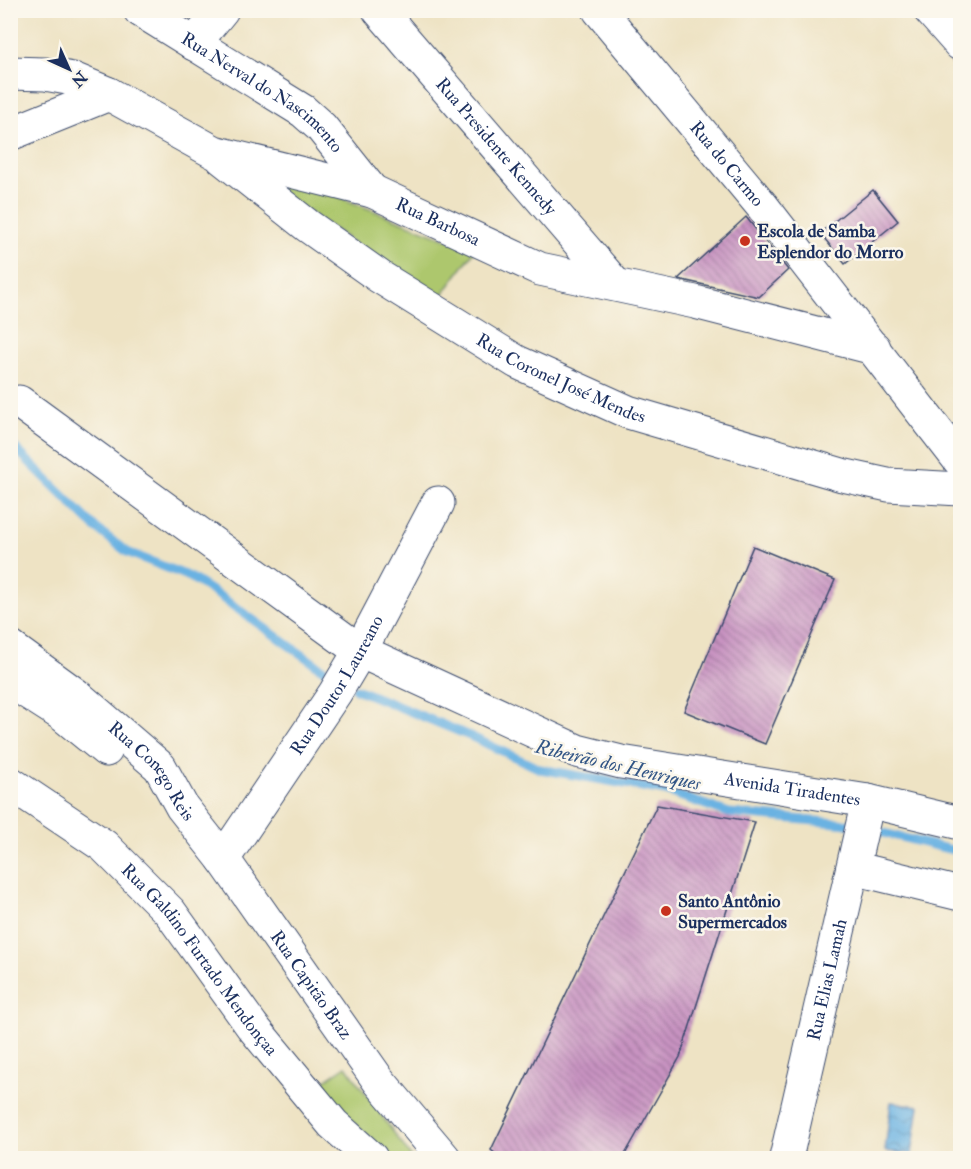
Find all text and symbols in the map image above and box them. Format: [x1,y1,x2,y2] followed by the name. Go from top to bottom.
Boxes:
[177,27,349,157] street label: Rua Nerval do Nascimento
[39,39,99,99] north arrow
[66,66,92,92] text: N
[431,73,563,221] street label: Rua Presidente Kennedy
[685,116,769,211] street label: Rua do Carmo
[392,192,484,251] street label: Rua Barbosa
[757,220,904,264] place label: Escola de Samba Esplendor do Morro
[738,234,752,248] marker: Escola de Samba Esplendor do Morro
[472,328,648,428] street label: Rua Coronel José Mendes
[285,611,388,759] street label: Rua Doutor Laureano
[104,716,200,825] street label: Rua Conego Reis
[532,734,704,796] water label: Ribeirão dos Henriques
[722,767,862,811] street label: Avenida Tiradentes
[116,858,284,1061] street label: Rua Galdino Furtado Mendonçaa
[678,890,787,934] place label: Santo Antônio Supermercados
[659,904,673,918] marker: Santo Antônio Supermercados
[802,916,852,1043] street label: Rua Elias Lamah
[265,926,358,1044] street label: Rua Capitão Braz

